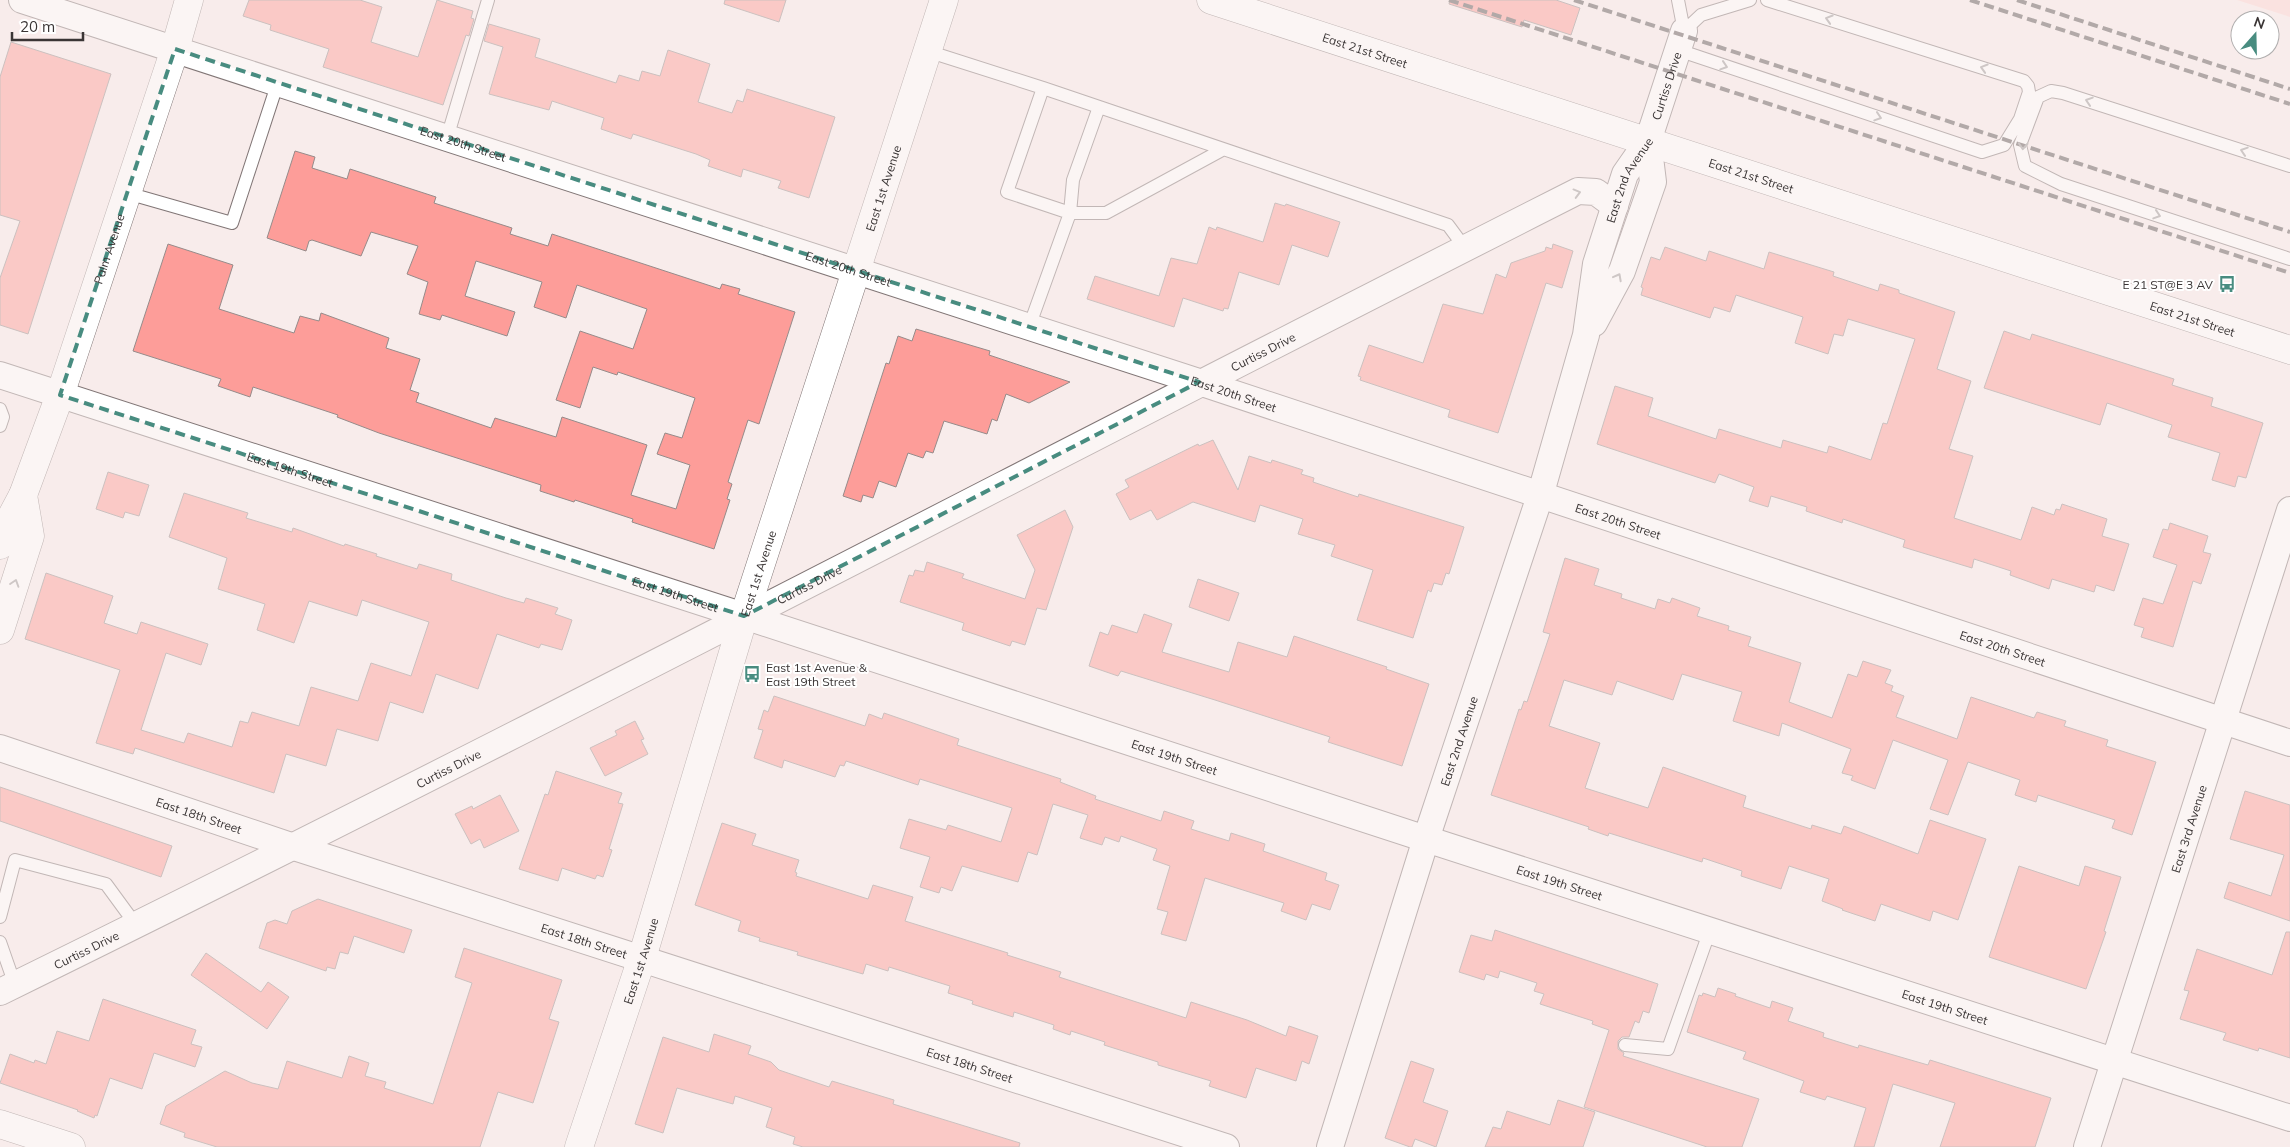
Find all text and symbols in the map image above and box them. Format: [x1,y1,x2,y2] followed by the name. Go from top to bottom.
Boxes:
[12,10,84,42] scale bar
[2230,10,2280,60] north arrow
[2251,13,2267,33] text: N
[1825,15,1834,25] one-way arrow
[20,17,55,36] text: 20 m
[1321,29,1409,71] street label: East 21st Street
[1648,50,1684,122] street label: Curtiss Drive
[1719,60,1728,70] one-way arrow
[1981,64,1989,74] one-way arrow
[2085,97,2094,107] one-way arrow
[1873,111,1882,121] one-way arrow
[418,122,508,164] street label: East 20th Street
[1602,134,1656,225] street label: East 2nd Avenue
[2017,142,2028,150] one-way arrow
[862,143,904,233] street label: East 1st Avenue
[2240,146,2248,156] one-way arrow
[1707,154,1796,196] street label: East 21st Street
[1573,188,1581,199] one-way arrow
[2152,210,2161,220] one-way arrow
[90,212,127,286] street label: Palm Avenue
[804,247,893,289] street label: East 20th Street
[1612,274,1622,283] one-way arrow
[2217,274,2237,294] bus stop icon: E 21 ST@E 3 AV
[2123,277,2214,292] place label: E 21 ST@E 3 AV
[2148,298,2237,339] street label: East 21st Street
[1228,329,1298,374] street label: Curtiss Drive
[1189,372,1279,415] street label: East 20th Street
[245,448,335,490] street label: East 19th Street
[1573,500,1663,542] street label: East 20th Street
[737,528,779,618] street label: East 1st Avenue
[774,561,844,607] street label: Curtiss Drive
[631,573,720,615] street label: East 19th Street
[9,580,19,588] one-way arrow
[1958,627,2048,669] street label: East 20th Street
[766,660,868,689] place label: East 1st Avenue & East 19th Street
[742,664,762,684] bus stop icon: East 1st Avenue & East 19th Street
[1437,694,1481,788] street label: East 2nd Avenue
[1130,736,1219,778] street label: East 19th Street
[413,746,483,791] street label: Curtiss Drive
[2167,783,2209,874] street label: East 3rd Avenue
[154,794,244,836] street label: East 18th Street
[1515,861,1604,903] street label: East 19th Street
[620,916,661,1006] street label: East 1st Avenue
[539,920,629,961] street label: East 18th Street
[51,927,121,972] street label: Curtiss Drive
[1900,986,1990,1027] street label: East 19th Street
[925,1044,1015,1085] street label: East 18th Street

